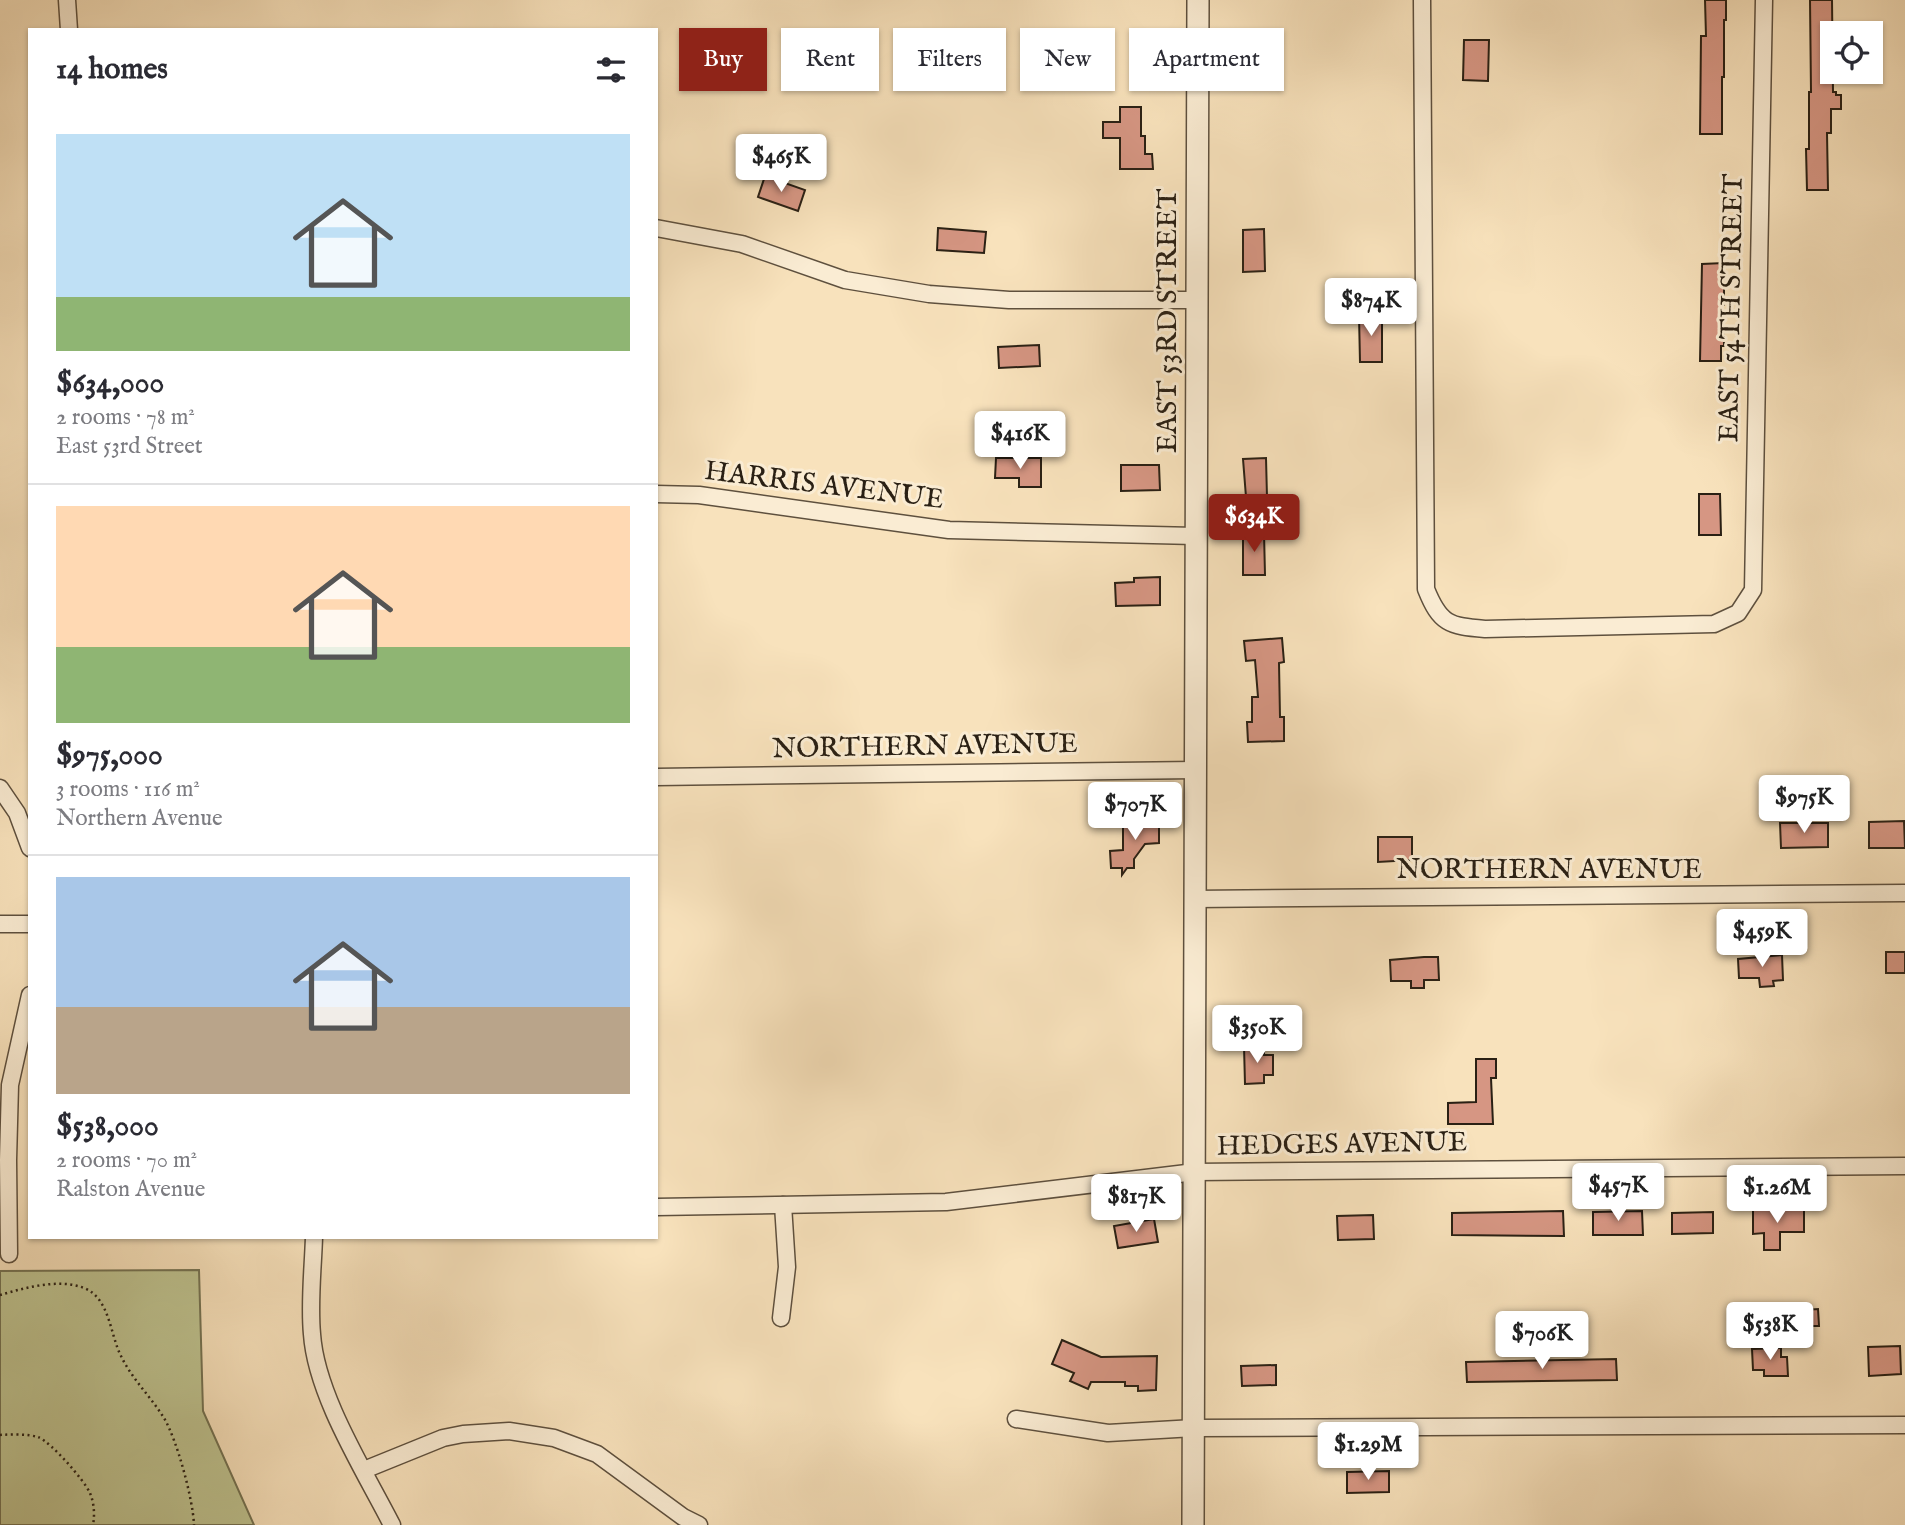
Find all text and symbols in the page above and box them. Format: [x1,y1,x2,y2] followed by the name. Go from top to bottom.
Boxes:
[1820,21,1883,84] map controls
[1820,21,1883,84] button: locate
[679,28,767,91] chip: Buy
[781,28,879,91] chip: Rent
[893,28,1006,91] chip: Filters
[1020,28,1115,91] chip: New
[1129,28,1284,91] chip: Apartment
[56,51,168,89] text: 14 homes
[592,51,630,89] icon: filters
[732,134,830,194] pin: $465K
[752,142,810,171] text: $465K
[1712,173,1752,443] street label: EAST 54TH STREET
[280,180,406,306] icon: home
[1151,188,1186,453] street label: EAST 53RD STREET
[1322,278,1420,338] pin: $874K
[1341,286,1401,315] text: $874K
[56,365,164,403] text: $634,000
[56,403,195,432] text: 2 rooms · 78 m²
[971,412,1069,471] pin: $416K
[991,419,1049,448] text: $416K
[56,432,203,461] text: East 53rd Street
[702,454,946,518] street label: HARRIS AVENUE
[1205,494,1303,554] pin: $634K
[1225,502,1283,531] text: $634K
[280,552,406,678] icon: home
[772,727,1078,767] street label: NORTHERN AVENUE
[56,737,163,775] text: $975,000
[56,775,200,804] text: 3 rooms · 116 m²
[1755,776,1853,835] pin: $975K
[1086,782,1184,842] pin: $707K
[1775,783,1833,812] text: $975K
[1104,790,1166,819] text: $707K
[56,804,223,833] text: Northern Avenue
[1396,853,1702,888] street label: NORTHERN AVENUE
[1713,909,1811,969] pin: $459K
[1733,917,1791,946] text: $459K
[280,923,406,1049] icon: home
[1208,1006,1306,1065] pin: $350K
[1228,1013,1286,1042] text: $350K
[56,1108,159,1146] text: $538,000
[1216,1125,1468,1165] street label: HEDGES AVENUE
[56,1146,197,1175] text: 2 rooms · 70 m²
[1569,1164,1667,1223] pin: $457K
[1720,1166,1834,1225] pin: $1.26M
[1588,1171,1648,1200] text: $457K
[1743,1173,1811,1202] text: $1.26M
[1087,1174,1185,1234] pin: $817K
[56,1175,205,1204] text: Ralston Avenue
[1107,1182,1165,1211] text: $817K
[1721,1302,1819,1362] pin: $538K
[1742,1310,1798,1339] text: $538K
[1493,1312,1591,1371] pin: $706K
[1511,1319,1573,1348] text: $706K
[1311,1422,1425,1482] pin: $1.29M
[1334,1430,1402,1459] text: $1.29M

